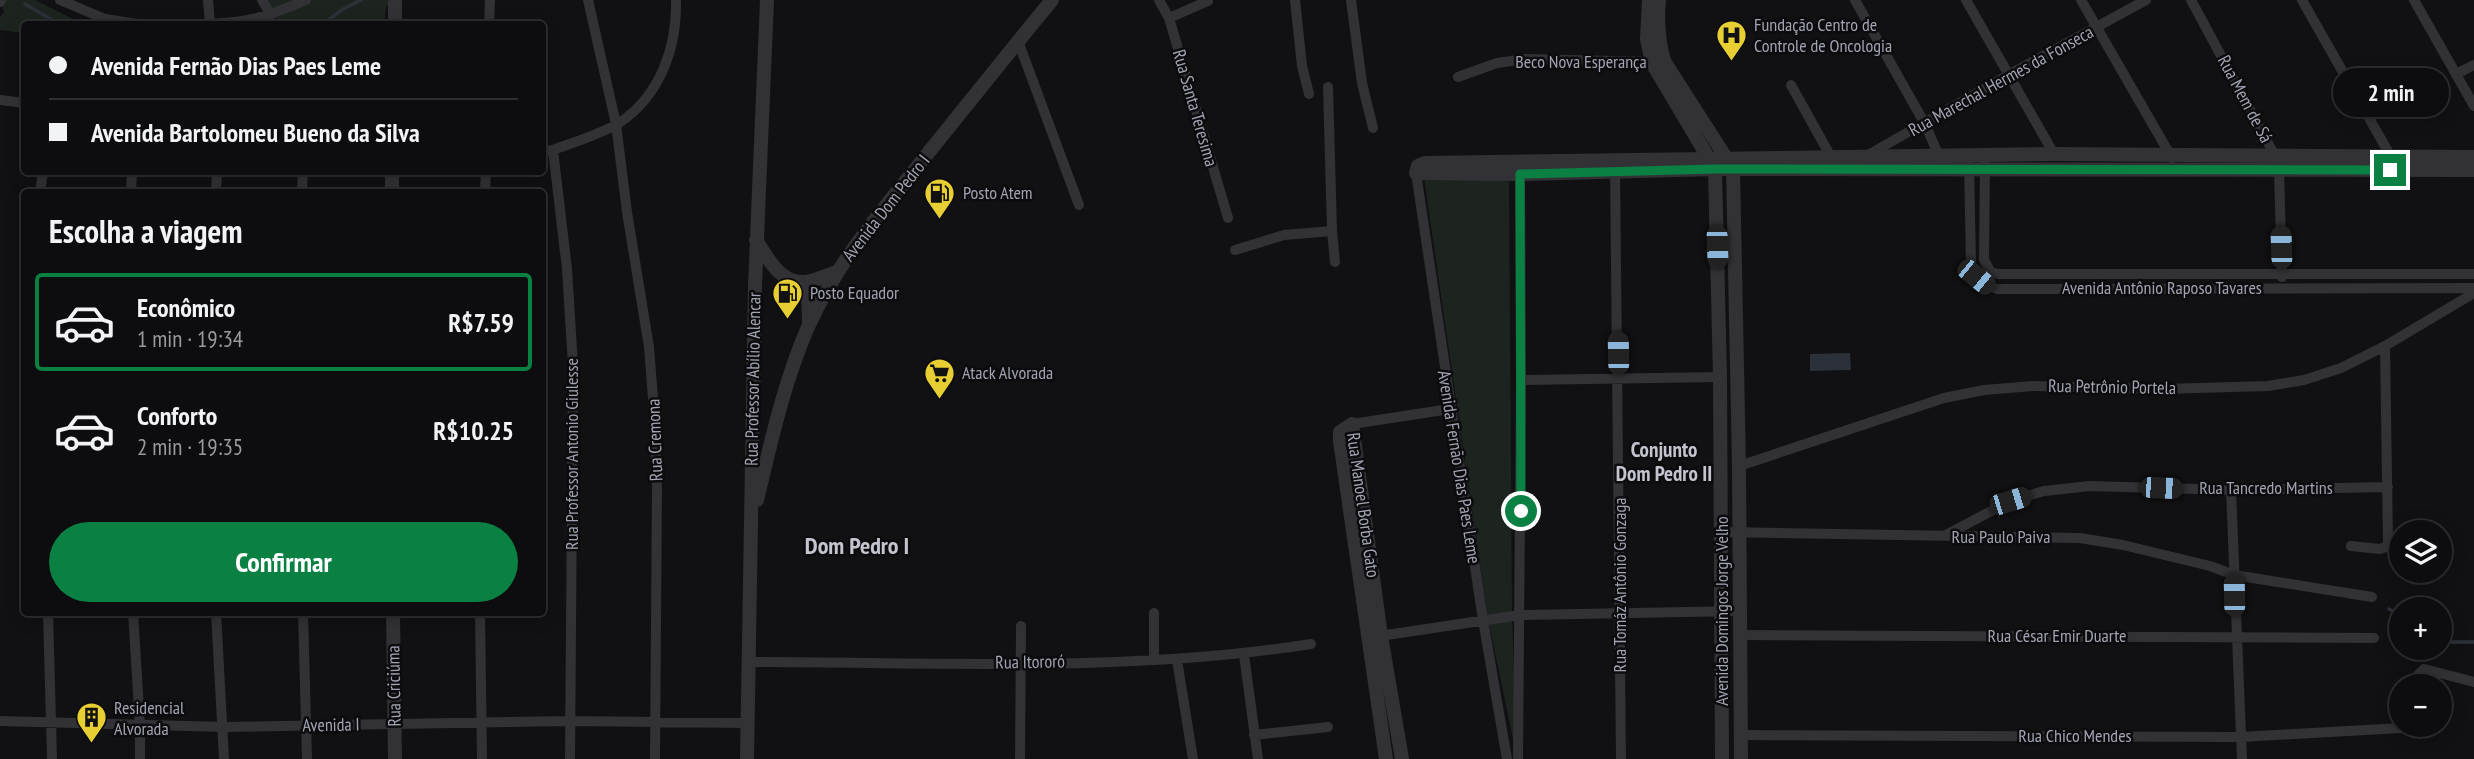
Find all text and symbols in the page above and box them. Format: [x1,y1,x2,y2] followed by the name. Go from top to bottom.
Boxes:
[1754,13,1892,57] place label: Fundação Centro de Controle de Oncologia
[1714,18,1748,62] hospital icon: Fundação Centro de Controle de Oncologia
[1904,20,2097,141] street label: Rua Marechal Hermes da Fonseca
[1168,47,1223,169] street label: Rua Santa Teresima
[91,49,381,82] text: Avenida Fernão Dias Paes Leme
[1515,50,1647,73] street label: Beco Nova Esperança
[2213,51,2278,146] street label: Rua Mem de Sá
[2332,68,2448,118] callout: 2 min
[2368,78,2414,107] text: 2 min
[91,116,420,149] text: Avenida Bartolomeu Bueno da Silva
[837,150,934,266] street label: Avenida Dom Pedro I
[2374,154,2406,186] route end
[923,176,957,220] fuel station icon: Posto Atem
[963,181,1033,204] place label: Posto Atem
[49,210,242,252] text: Escolha a viagem
[1706,226,1729,268] car
[2270,226,2293,268] car
[1954,256,1999,298] car
[770,276,804,320] fuel station icon: Posto Equador
[2062,276,2262,299] street label: Avenida Antônio Raposo Tavares
[810,281,899,304] place label: Posto Equador
[53,291,116,354] icon: car
[137,291,235,324] text: Econômico
[739,292,766,466] street label: Rua Professor Abílio Alencar
[448,306,514,339] text: R$7.59
[137,324,243,353] text: 1 min · 19:34
[1608,332,1629,374] car
[922,356,956,400] supermarket icon: Atack Alvorada
[560,358,583,550] street label: Rua Professor Antonio Giulesse
[962,361,1053,384] place label: Atack Alvorada
[1433,369,1486,565] street label: Avenida Fernão Dias Paes Leme
[2048,374,2176,399] street label: Rua Petrônio Portela
[642,398,667,482] street label: Rua Cremona
[53,399,116,462] icon: car
[137,399,217,432] text: Conforto
[433,414,514,447] text: R$10.25
[1342,431,1385,579] street label: Rua Manoel Borba Gato
[137,432,243,461] text: 2 min · 19:35
[1616,436,1712,487] district label: Conjunto Dom Pedro II
[2199,476,2333,499] street label: Rua Tancredo Martins
[2140,477,2183,499] car
[1987,485,2034,517] car
[1505,495,1537,527] route start
[1608,498,1631,672] street label: Rua Tomáz Antônio Gonzaga
[1710,516,1733,706] street label: Avenida Domingos Jorge Velho
[2389,520,2452,737] map controls
[2389,520,2452,583] button: layers
[49,522,518,602] button: Confirmar
[1952,525,2050,548] street label: Rua Paulo Paiva
[805,530,909,561] district label: Dom Pedro I
[2224,574,2245,616] car
[2389,597,2452,660] button: +
[1988,624,2126,647] street label: Rua César Emir Duarte
[381,645,406,727] street label: Rua Criciúma
[995,649,1065,674] street label: Rua Itororó
[2389,674,2452,737] button: −
[114,696,185,740] place label: Residencial Alvorada
[74,701,108,745] building icon: Residencial Alvorada
[302,713,360,736] street label: Avenida I
[2018,724,2132,747] street label: Rua Chico Mendes

